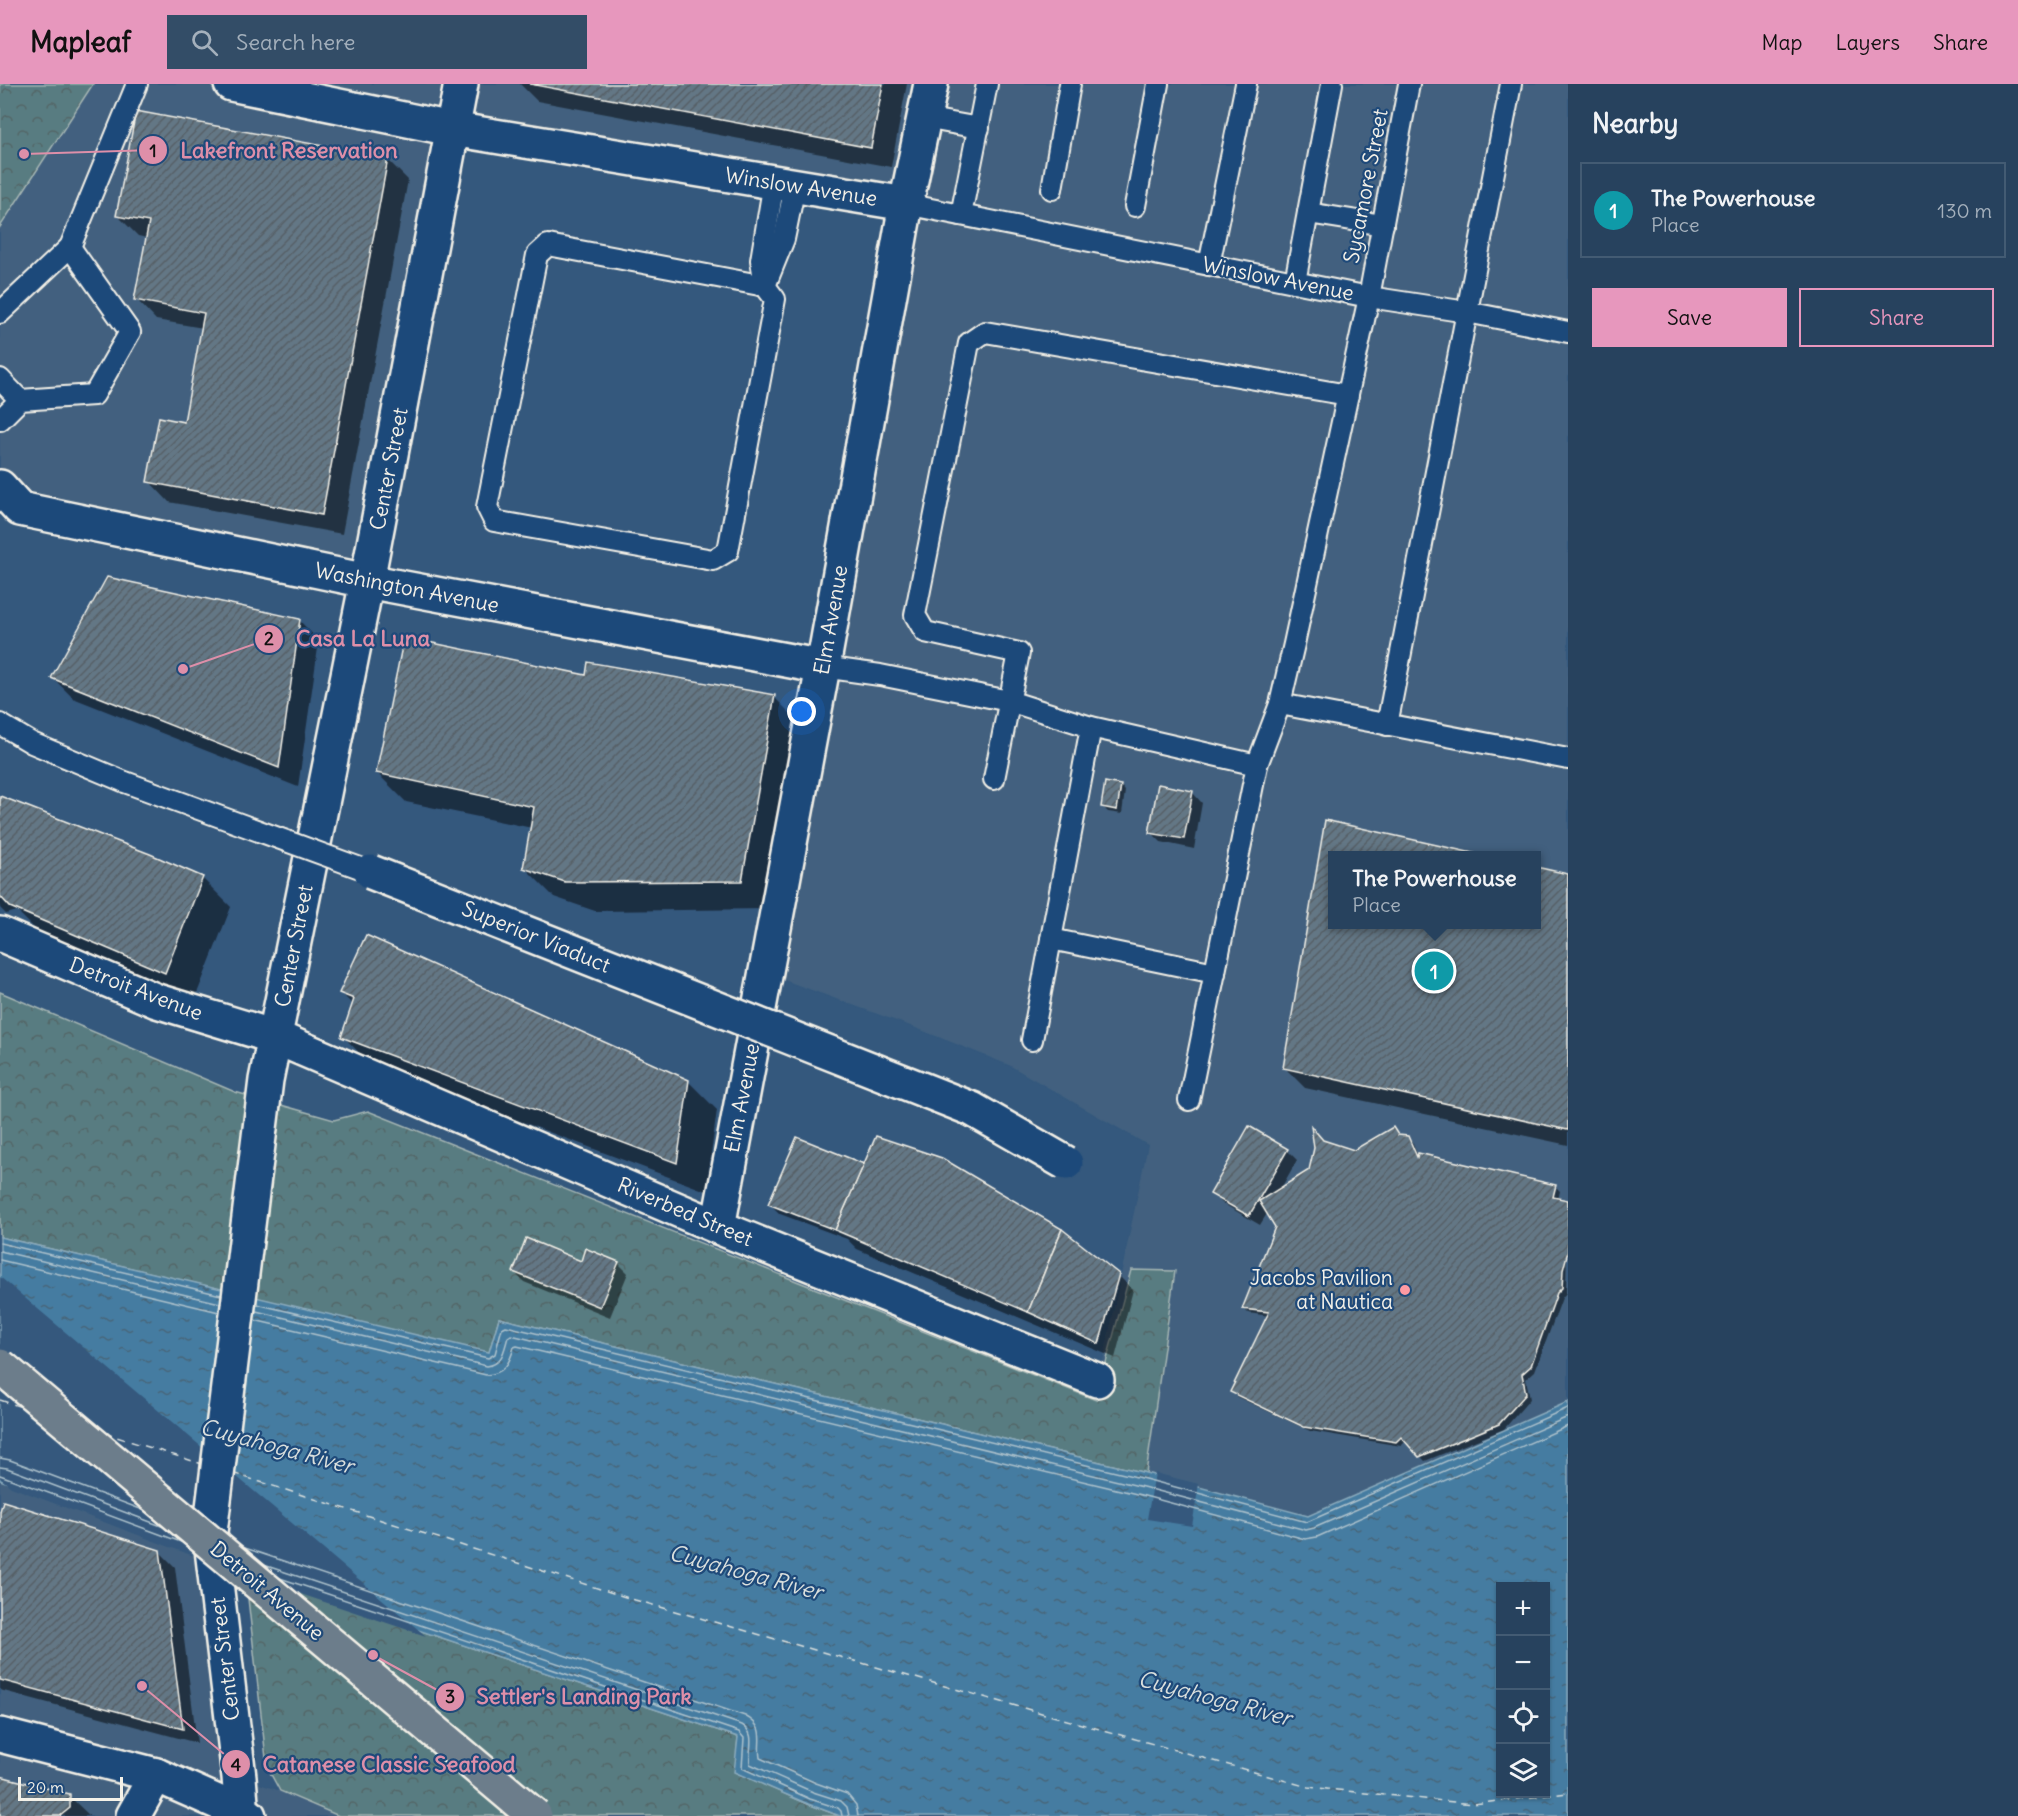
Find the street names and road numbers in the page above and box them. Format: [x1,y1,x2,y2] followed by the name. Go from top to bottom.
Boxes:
[1337,106,1394,265] street label: Sycamore Street
[723,161,879,212] street label: Winslow Avenue
[1200,251,1356,306] street label: Winslow Avenue
[363,405,414,533] street label: Center Street
[313,556,501,619] street label: Washington Avenue
[808,563,853,677] street label: Elm Avenue
[268,882,319,1010] street label: Center Street
[458,894,614,979] street label: Superior Viaduct
[66,951,207,1026] street label: Detroit Avenue
[718,1041,765,1155] street label: Elm Avenue
[613,1171,757,1252] street label: Riverbed Street
[205,1535,330,1646] street label: Detroit Avenue
[204,1596,245,1722] street label: Center Street

